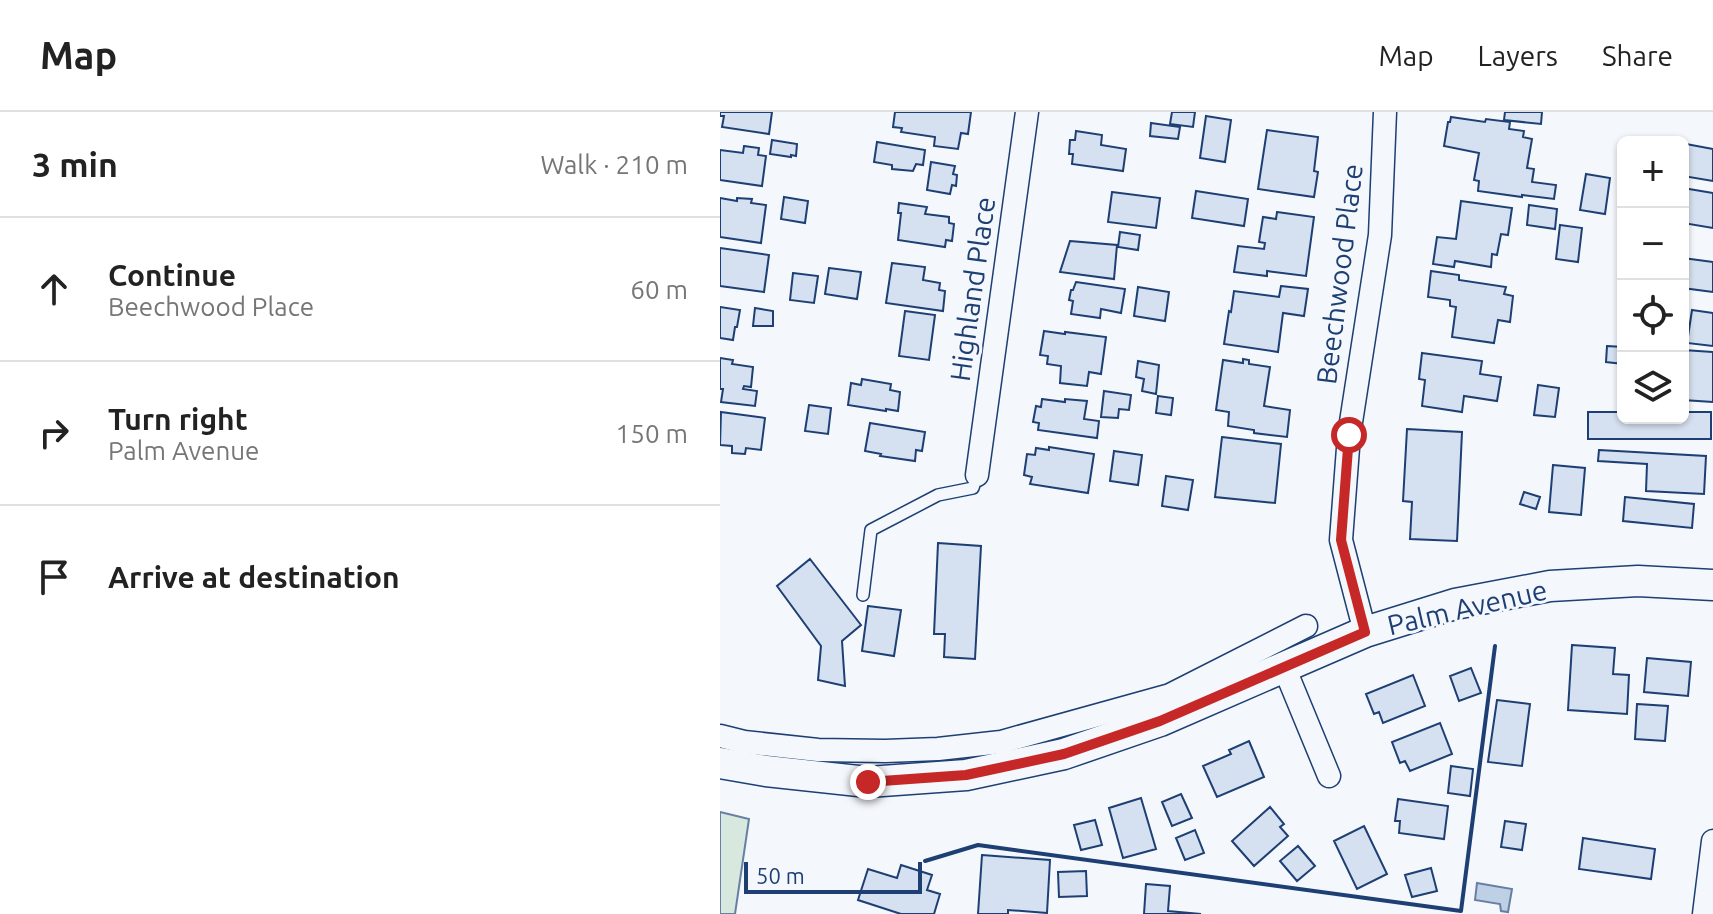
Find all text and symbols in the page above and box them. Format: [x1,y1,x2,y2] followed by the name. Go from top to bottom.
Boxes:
[40,34,117,76] text: Map
[1378,40,1434,71] text: Map
[1478,40,1558,71] text: Layers
[1602,40,1673,71] text: Share
[1617,136,1689,424] map controls
[1617,136,1689,208] button: +
[32,145,118,183] text: 3 min
[540,150,688,179] text: Walk · 210 m
[1310,162,1368,386] street label: Beechwood Place
[944,195,1000,383] street label: Highland Place
[1617,208,1689,280] button: −
[108,258,236,292] text: Continue
[32,267,76,311] icon: ahead
[630,275,688,304] text: 60 m
[1617,280,1689,352] button: locate
[108,292,314,321] text: Beechwood Place
[1617,352,1689,424] button: layers
[108,402,248,436] text: Turn right
[32,411,76,455] icon: right
[1331,417,1367,453] route start
[616,419,688,448] text: 150 m
[108,436,259,465] text: Palm Avenue
[32,555,76,599] icon: arrive
[108,560,400,594] text: Arrive at destination
[1384,574,1550,640] street label: Palm Avenue
[850,764,886,800] route end
[744,858,922,894] scale bar
[756,863,805,888] text: 50 m

